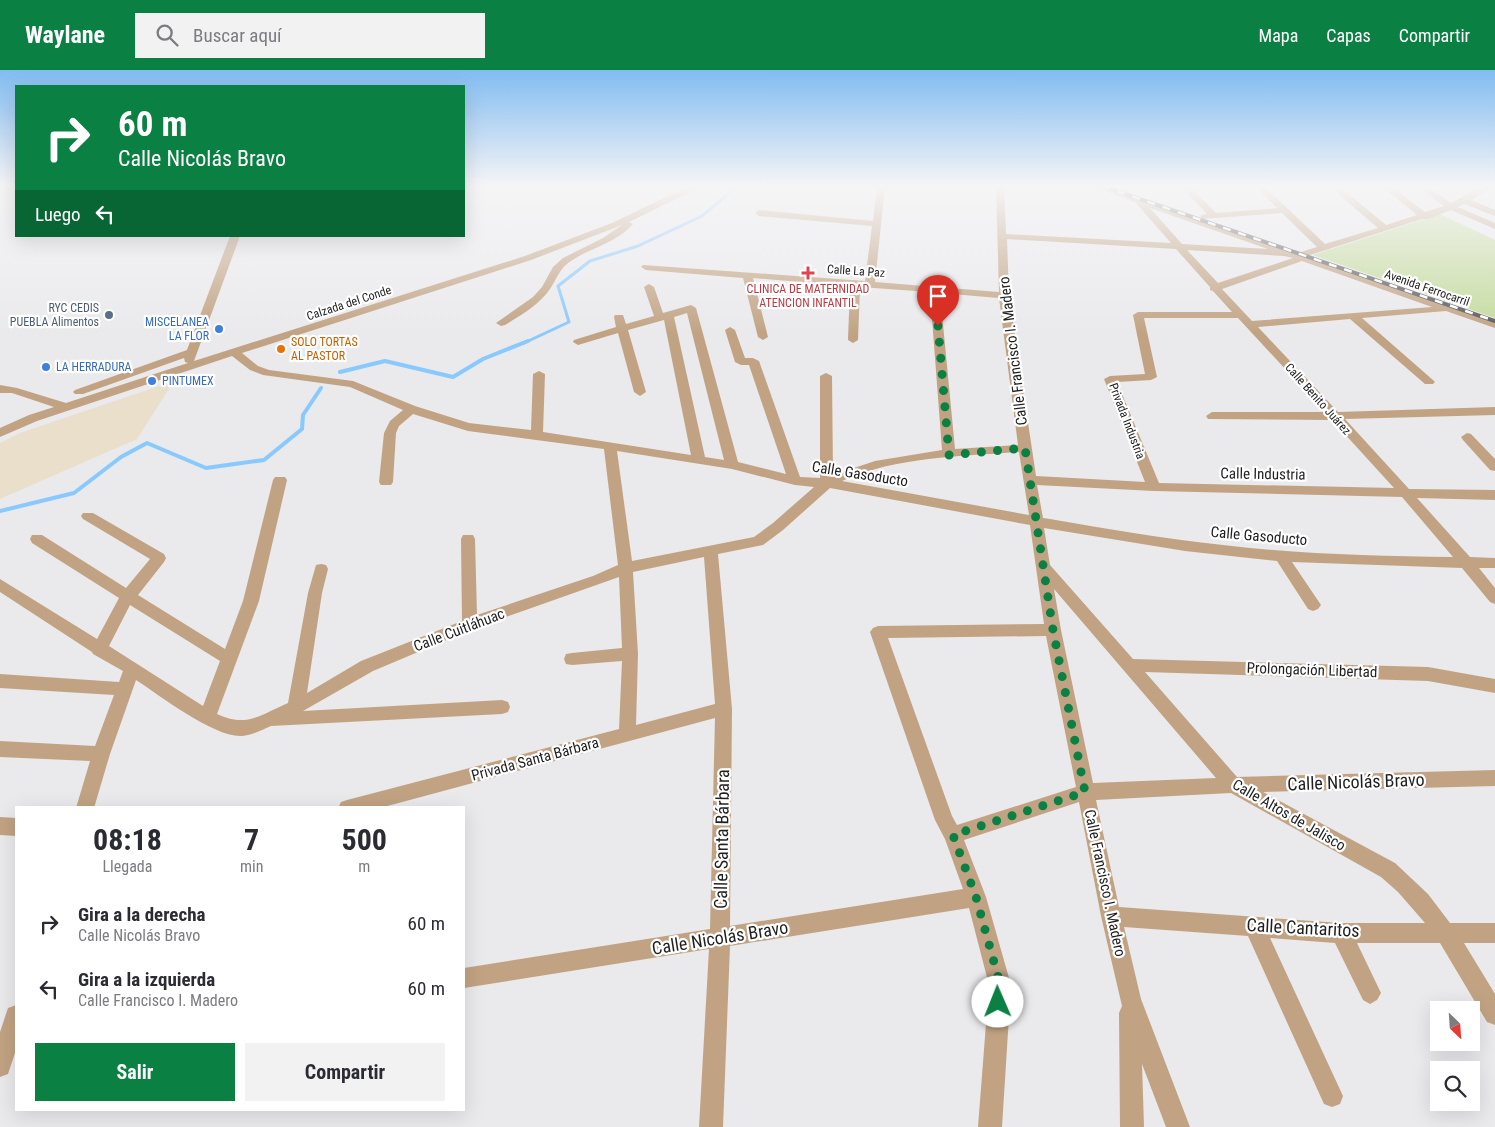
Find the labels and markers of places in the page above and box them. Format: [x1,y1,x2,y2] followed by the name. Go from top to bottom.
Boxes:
[801,266,815,280] marker: CLINICA DE MATERNIDAD ATENCION INFANTIL
[917,275,959,326] pin
[747,282,870,310] place label: CLINICA DE MATERNIDAD ATENCION INFANTIL
[10,301,99,329] place label: RYC CEDIS PUEBLA Alimentos
[103,309,115,321] marker: RYC CEDIS PUEBLA Alimentos
[145,315,210,343] place label: MISCELANEA LA FLOR
[213,323,225,335] marker: MISCELANEA LA FLOR
[291,335,358,363] place label: SOLO TORTAS AL PASTOR
[275,343,287,355] marker: SOLO TORTAS AL PASTOR
[56,360,132,374] place label: LA HERRADURA
[40,361,52,373] marker: LA HERRADURA
[162,374,214,388] place label: PINTUMEX
[146,375,158,387] marker: PINTUMEX

